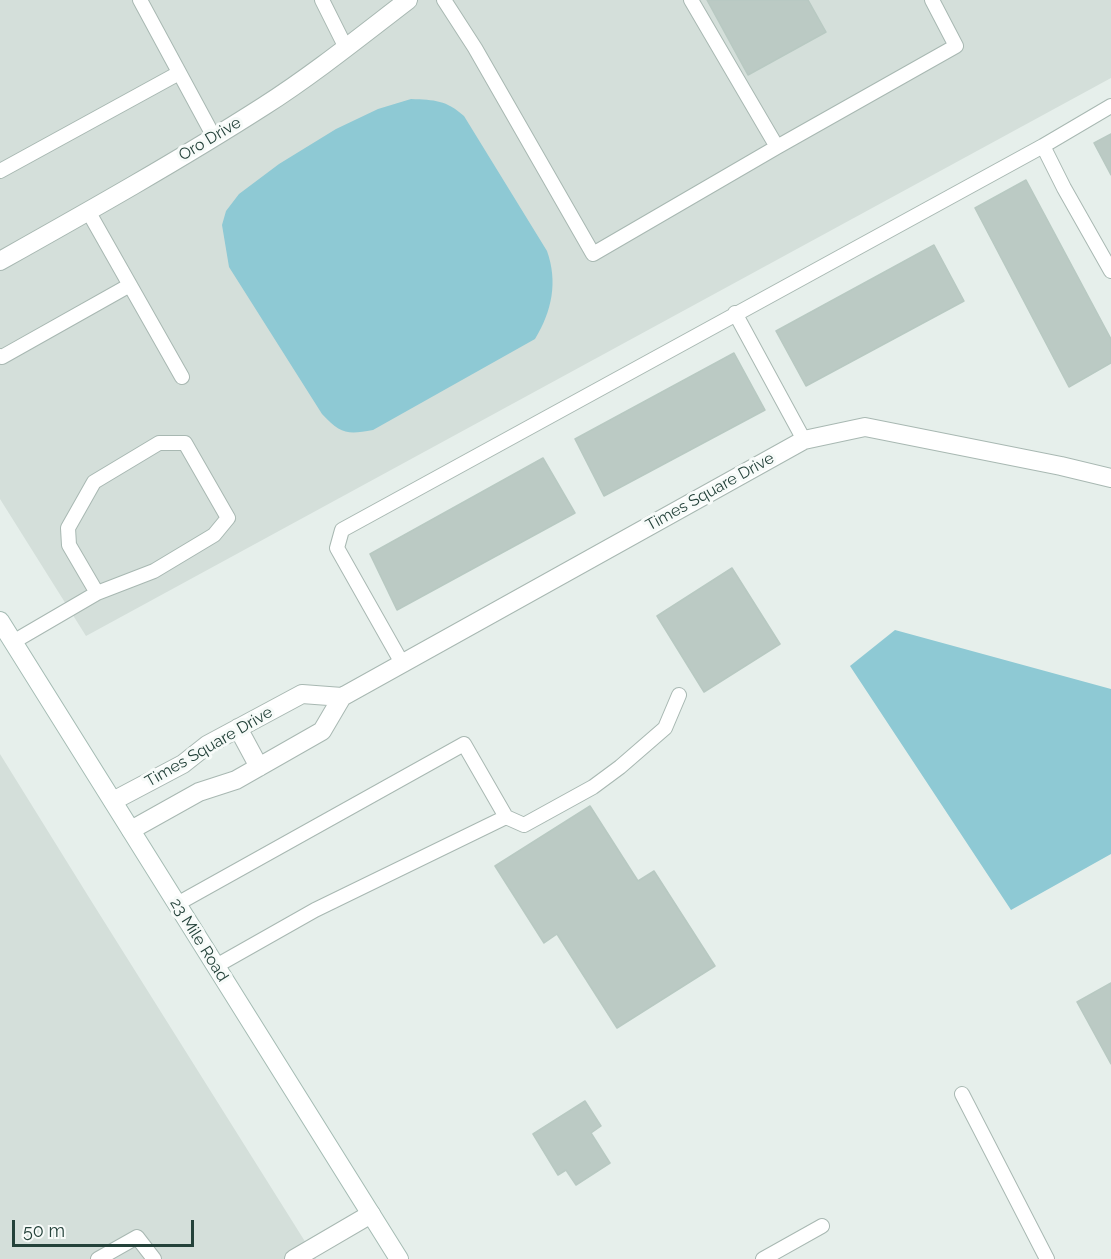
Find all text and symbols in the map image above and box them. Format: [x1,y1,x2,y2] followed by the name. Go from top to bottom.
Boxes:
[175,113,245,165] street label: Oro Drive
[642,449,778,535] street label: Times Square Drive
[142,703,276,791] street label: Times Square Drive
[166,895,232,985] street label: 23 Mile Road
[15,1208,196,1246] scale bar
[23,1220,65,1241] text: 50 m

